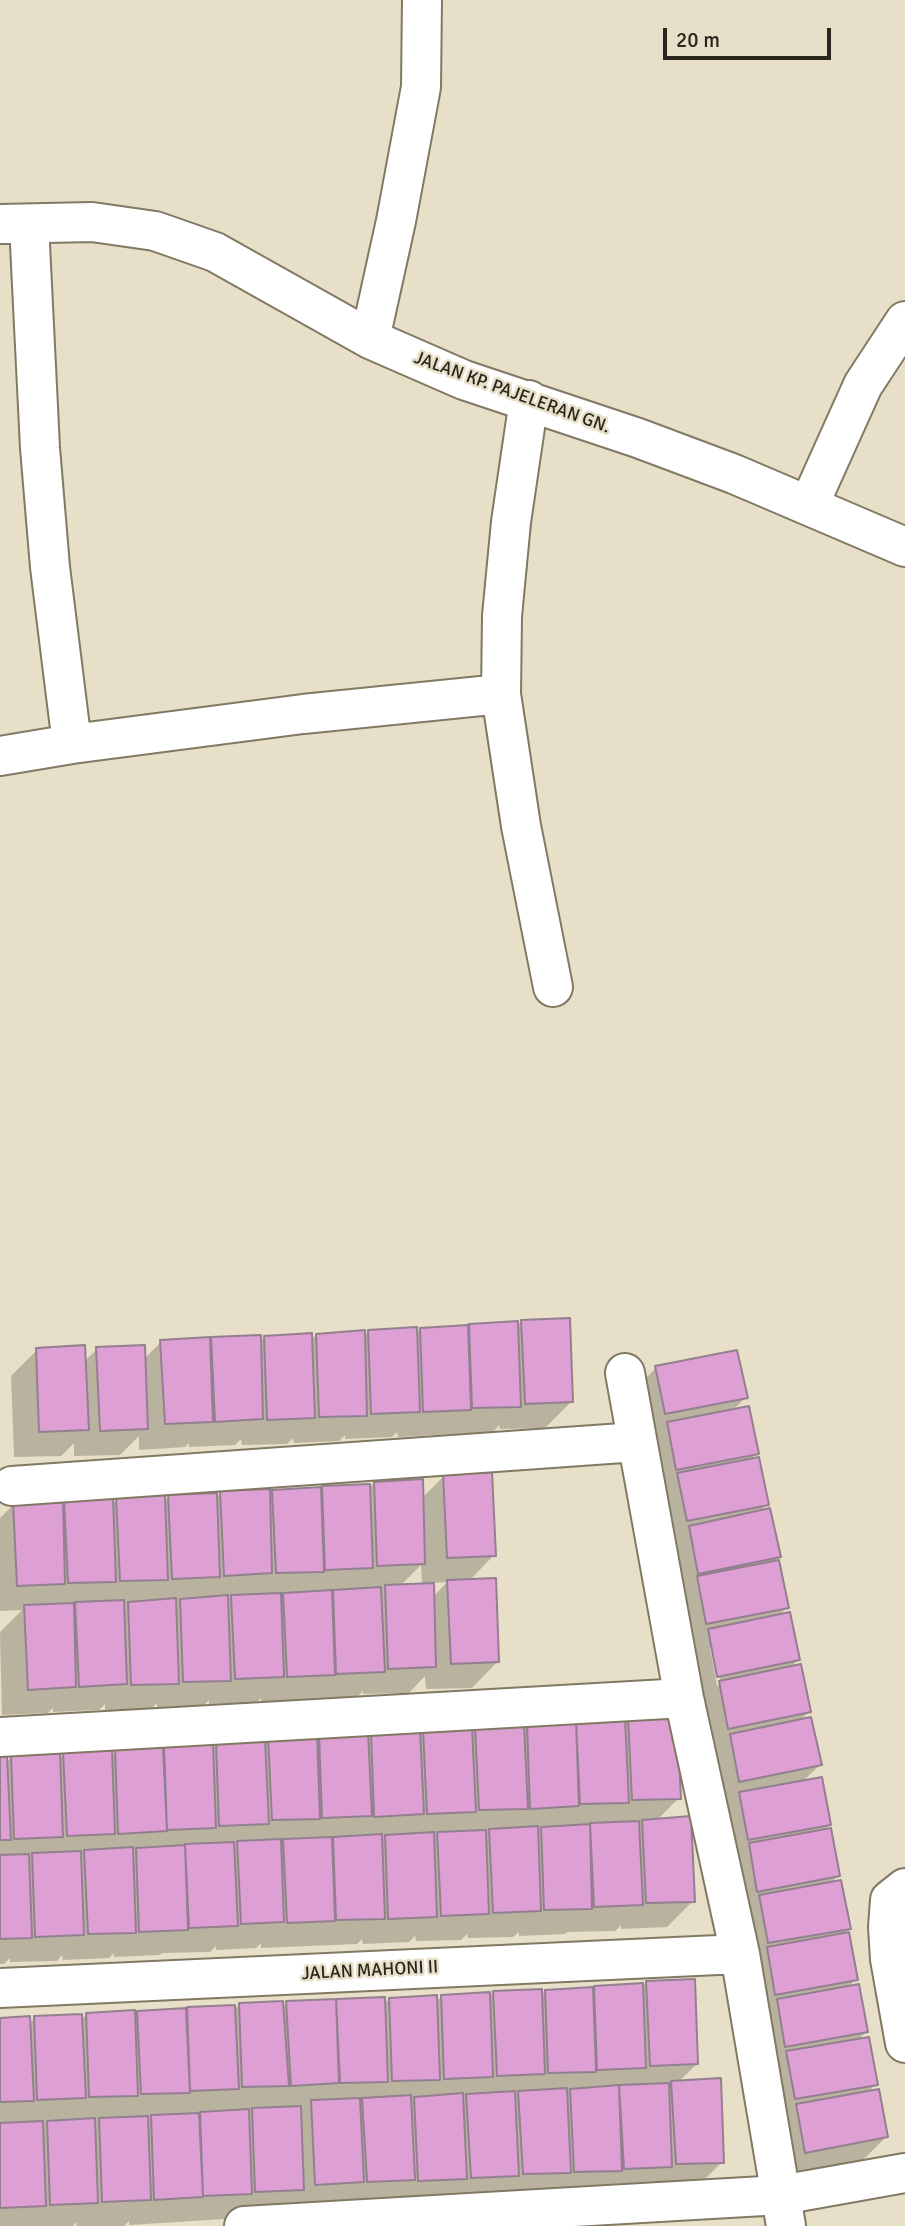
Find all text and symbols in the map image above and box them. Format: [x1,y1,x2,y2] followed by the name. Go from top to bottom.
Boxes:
[667,14,835,58] scale bar
[676,27,720,53] text: 20 m
[411,347,613,439] street label: JALAN KP. PAJELERAN GN.
[301,1957,439,1985] street label: JALAN MAHONI II

